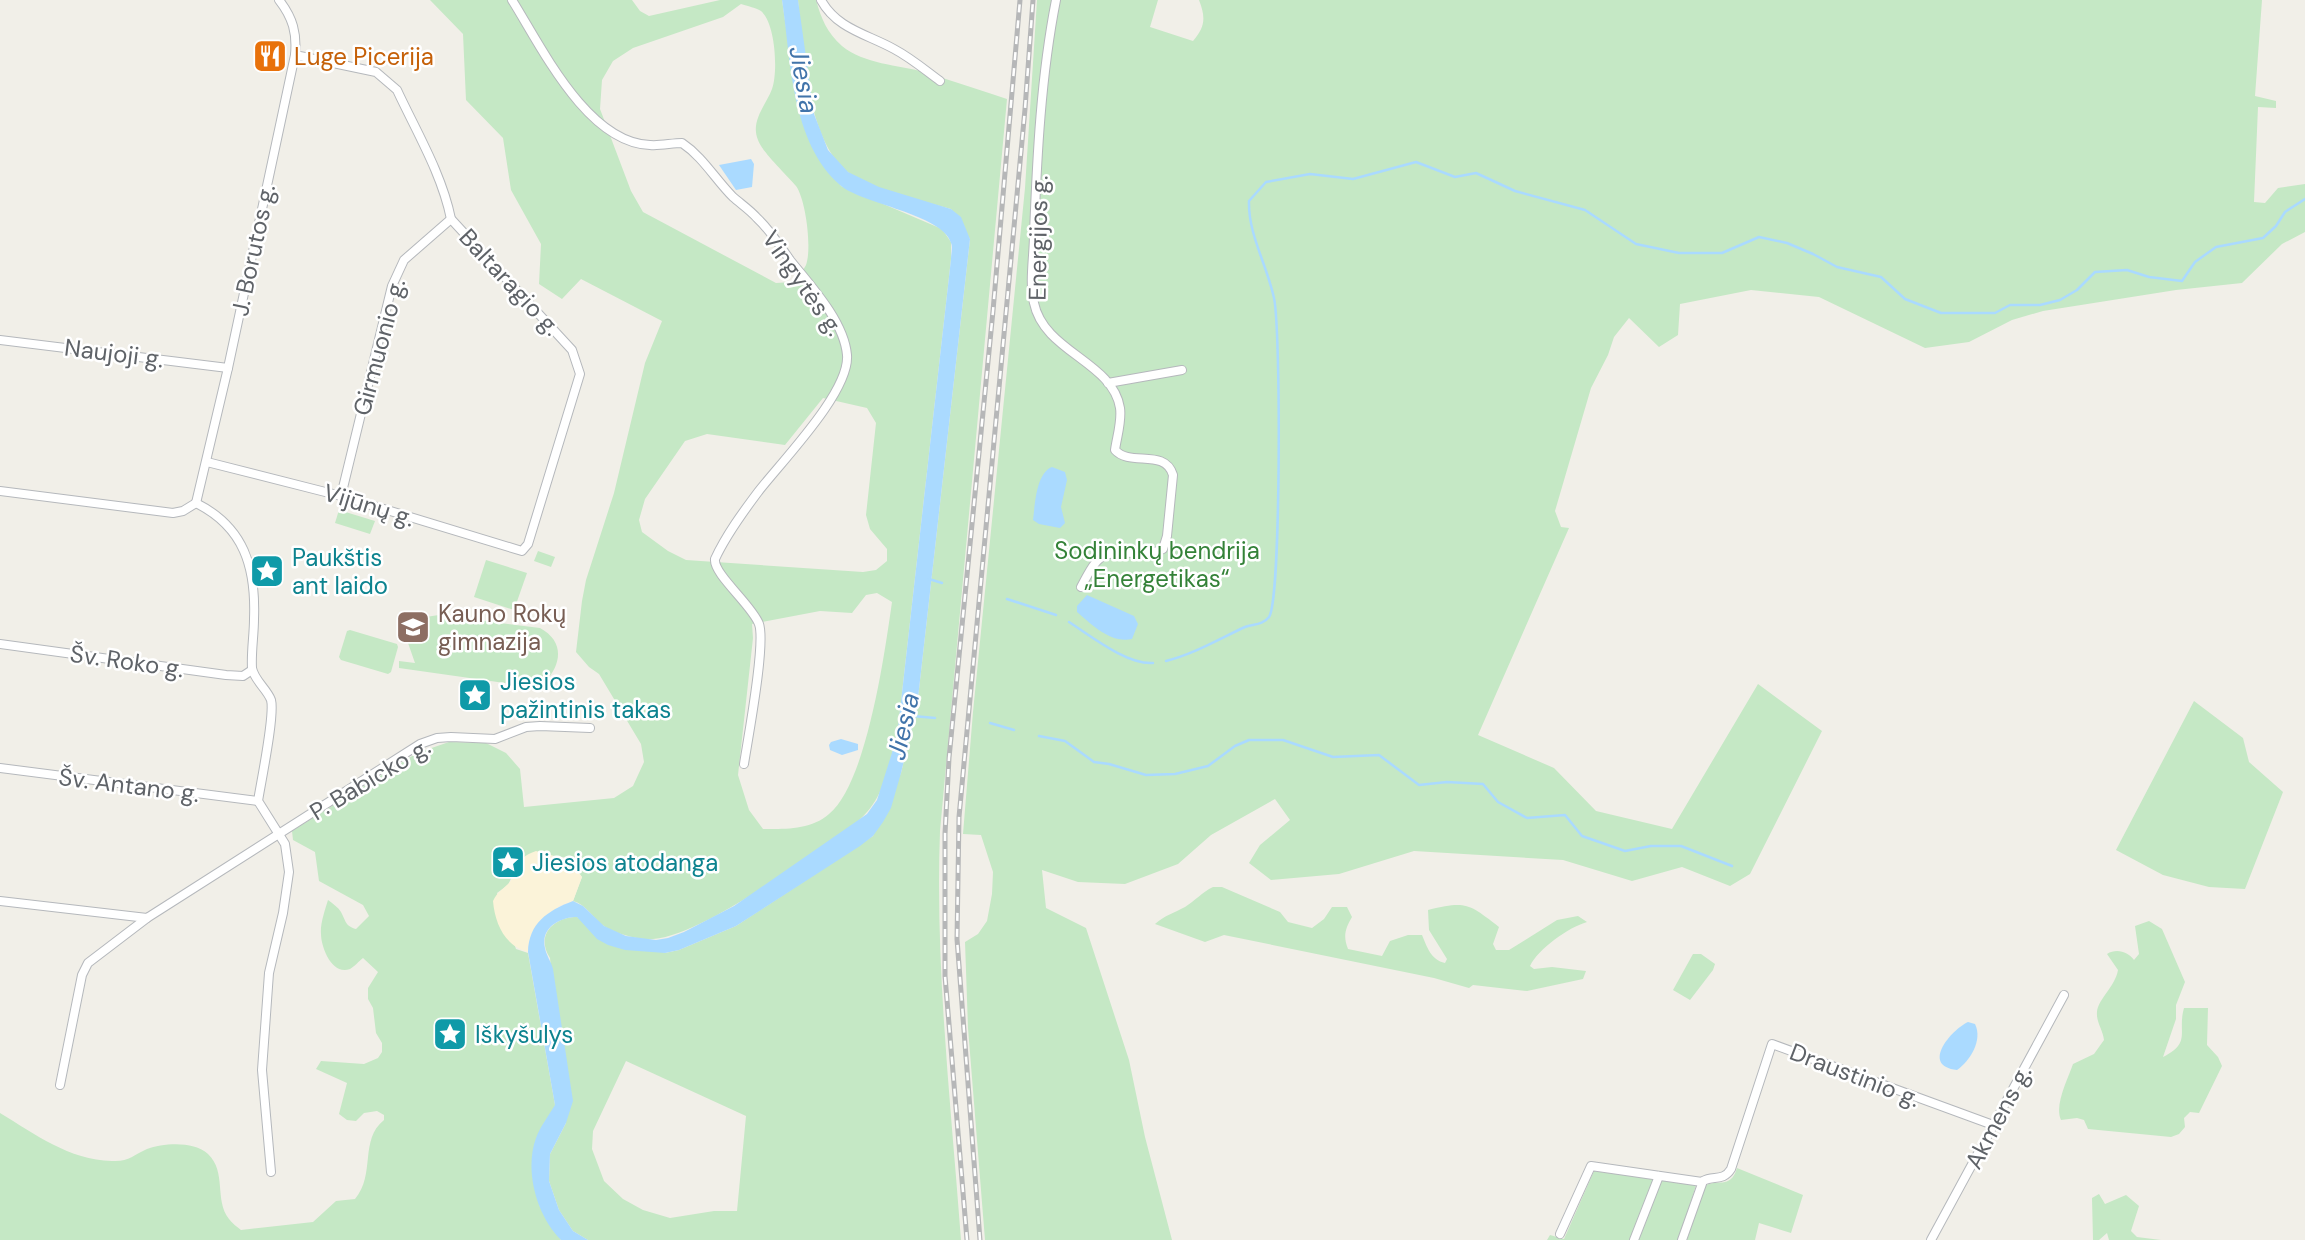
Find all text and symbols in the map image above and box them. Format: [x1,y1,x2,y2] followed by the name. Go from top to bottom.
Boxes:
[251,37,289,75] restaurant icon: Luge Picerija
[294,41,434,72] place label: Luge Picerija
[781,44,827,116] water label: Jiesia
[1021,175,1055,301] street label: Energijos g.
[224,181,282,319] street label: J. Borutos g.
[453,222,567,342] street label: Baltaragio g.
[755,224,851,342] street label: Vingytės g.
[346,275,412,419] street label: Girmuonio g.
[63,332,165,374] street label: Naujoji g.
[320,477,418,533] street label: Vijūnų g.
[1054,535,1260,594] park label: Sodininkų bendrija „Energetikas“
[292,542,388,601] place label: Paukštis ant laido
[248,552,286,590] place icon: Paukštis ant laido
[438,598,566,657] place label: Kauno Rokų gimnazija
[394,608,432,646] school or university icon: Kauno Rokų gimnazija
[68,638,186,684] street label: Šv. Roko g.
[500,666,671,725] place label: Jiesios pažintinis takas
[456,676,494,714] place icon: Jiesios pažintinis takas
[879,689,927,763] water label: Jiesia
[304,731,436,827] street label: P. Babicko g.
[57,761,201,809] street label: Šv. Antano g.
[489,843,527,881] place icon: Jiesios atodanga
[532,847,718,878] place label: Jiesios atodanga
[431,1015,469,1053] place icon: Iškyšulys
[475,1019,573,1050] place label: Iškyšulys
[1785,1036,1925,1114] street label: Draustinio g.
[1958,1060,2038,1174] street label: Akmens g.

